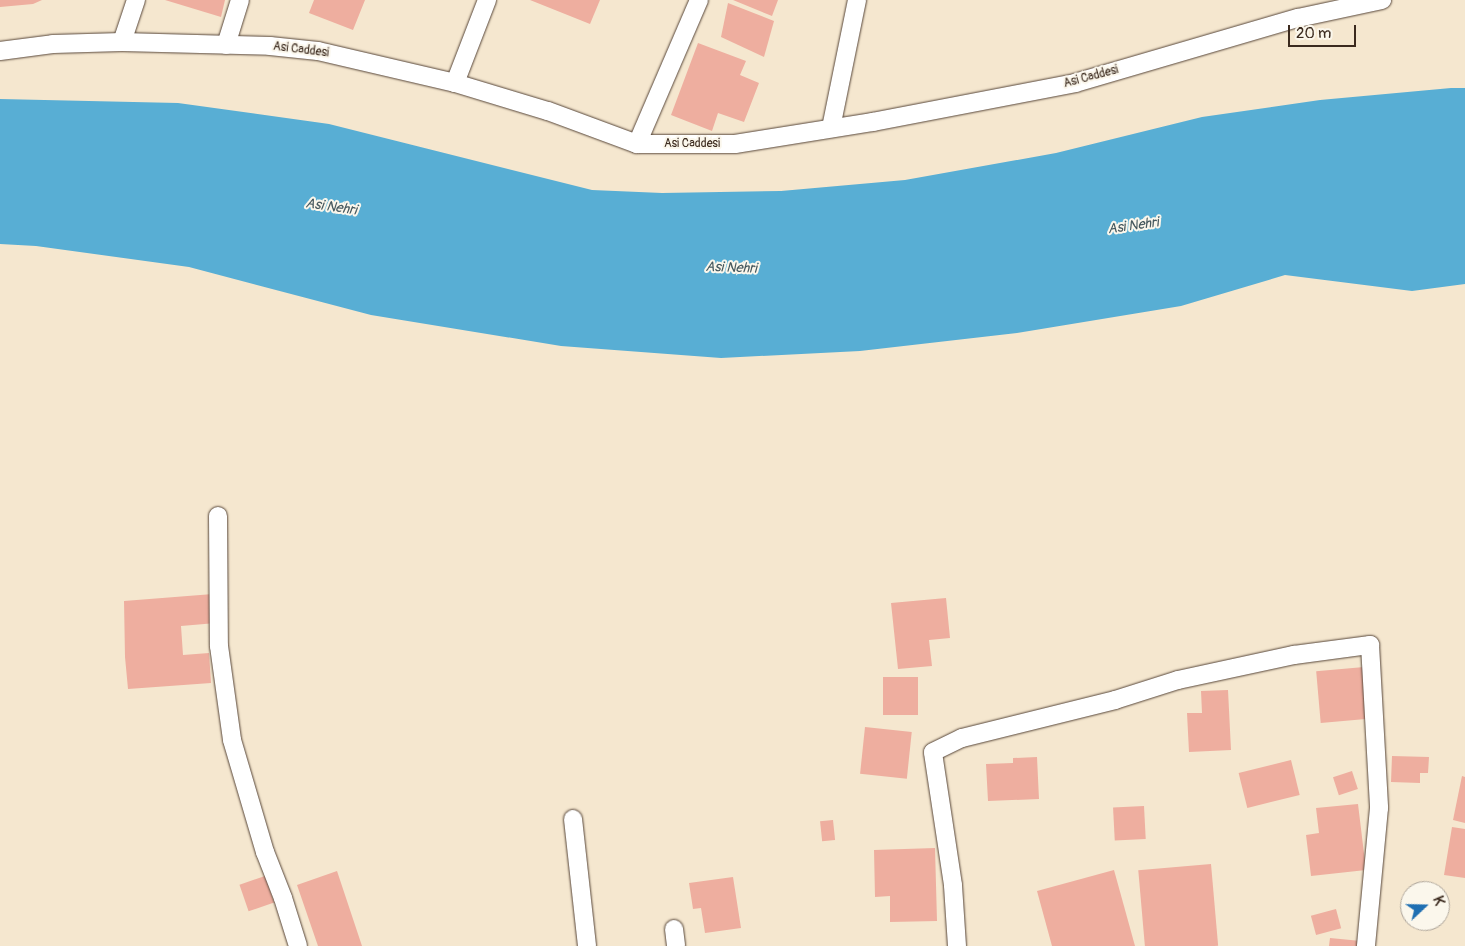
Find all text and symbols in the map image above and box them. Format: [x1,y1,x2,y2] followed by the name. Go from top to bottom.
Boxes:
[1290,15,1358,47] scale bar
[1296,24,1331,43] text: 20 m
[272,39,330,61] street label: Asi Caddesi
[1062,63,1120,91] street label: Asi Caddesi
[664,137,720,151] street label: Asi Caddesi
[304,195,358,219] water label: Asi Nehri
[1106,214,1160,238] water label: Asi Nehri
[705,259,757,277] water label: Asi Nehri
[1400,881,1450,931] north arrow
[1429,894,1448,908] text: K

